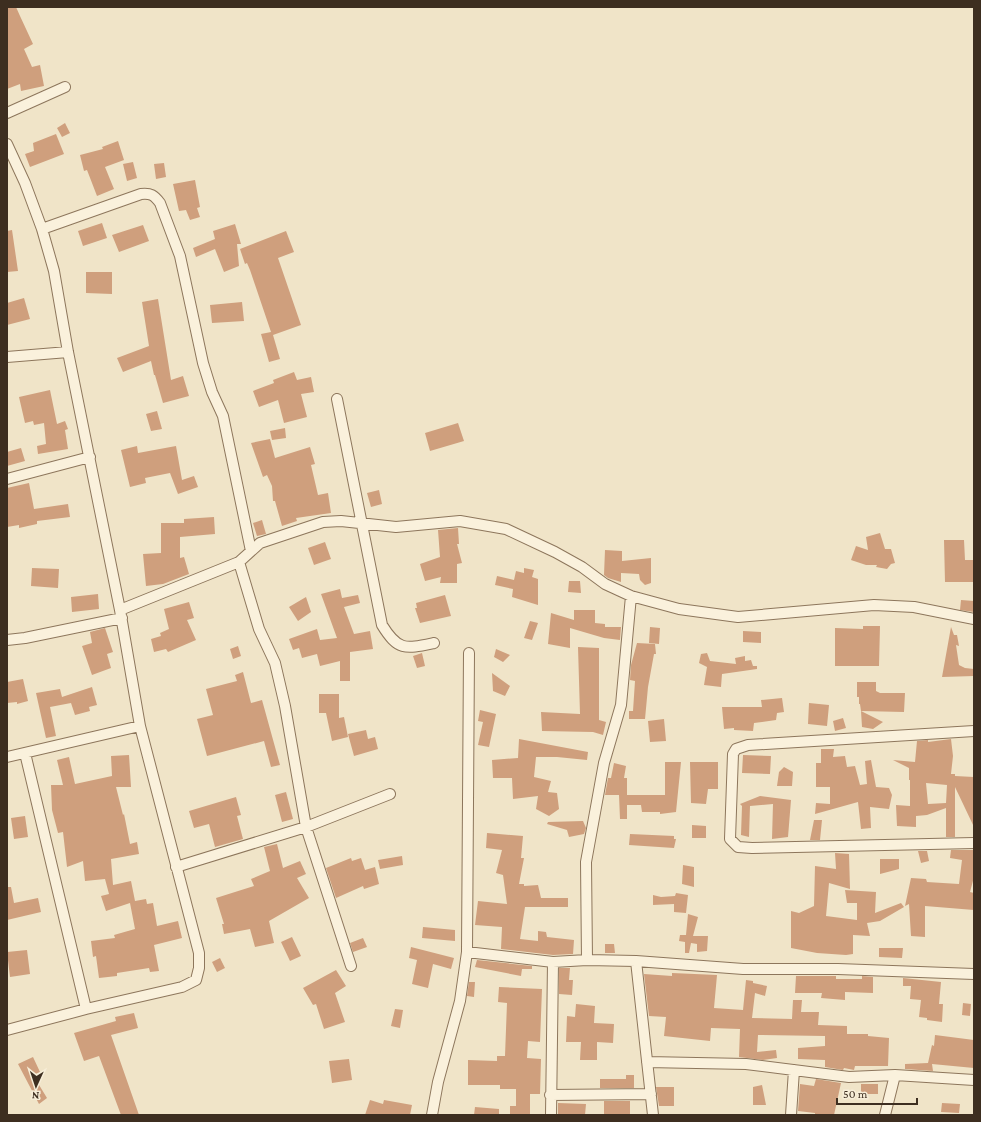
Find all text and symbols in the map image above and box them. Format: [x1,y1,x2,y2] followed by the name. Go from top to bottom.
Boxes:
[16,1066,56,1106] north arrow
[837,1080,917,1106] scale bar
[843,1087,868,1101] text: 50 m
[31,1090,40,1102] text: N

